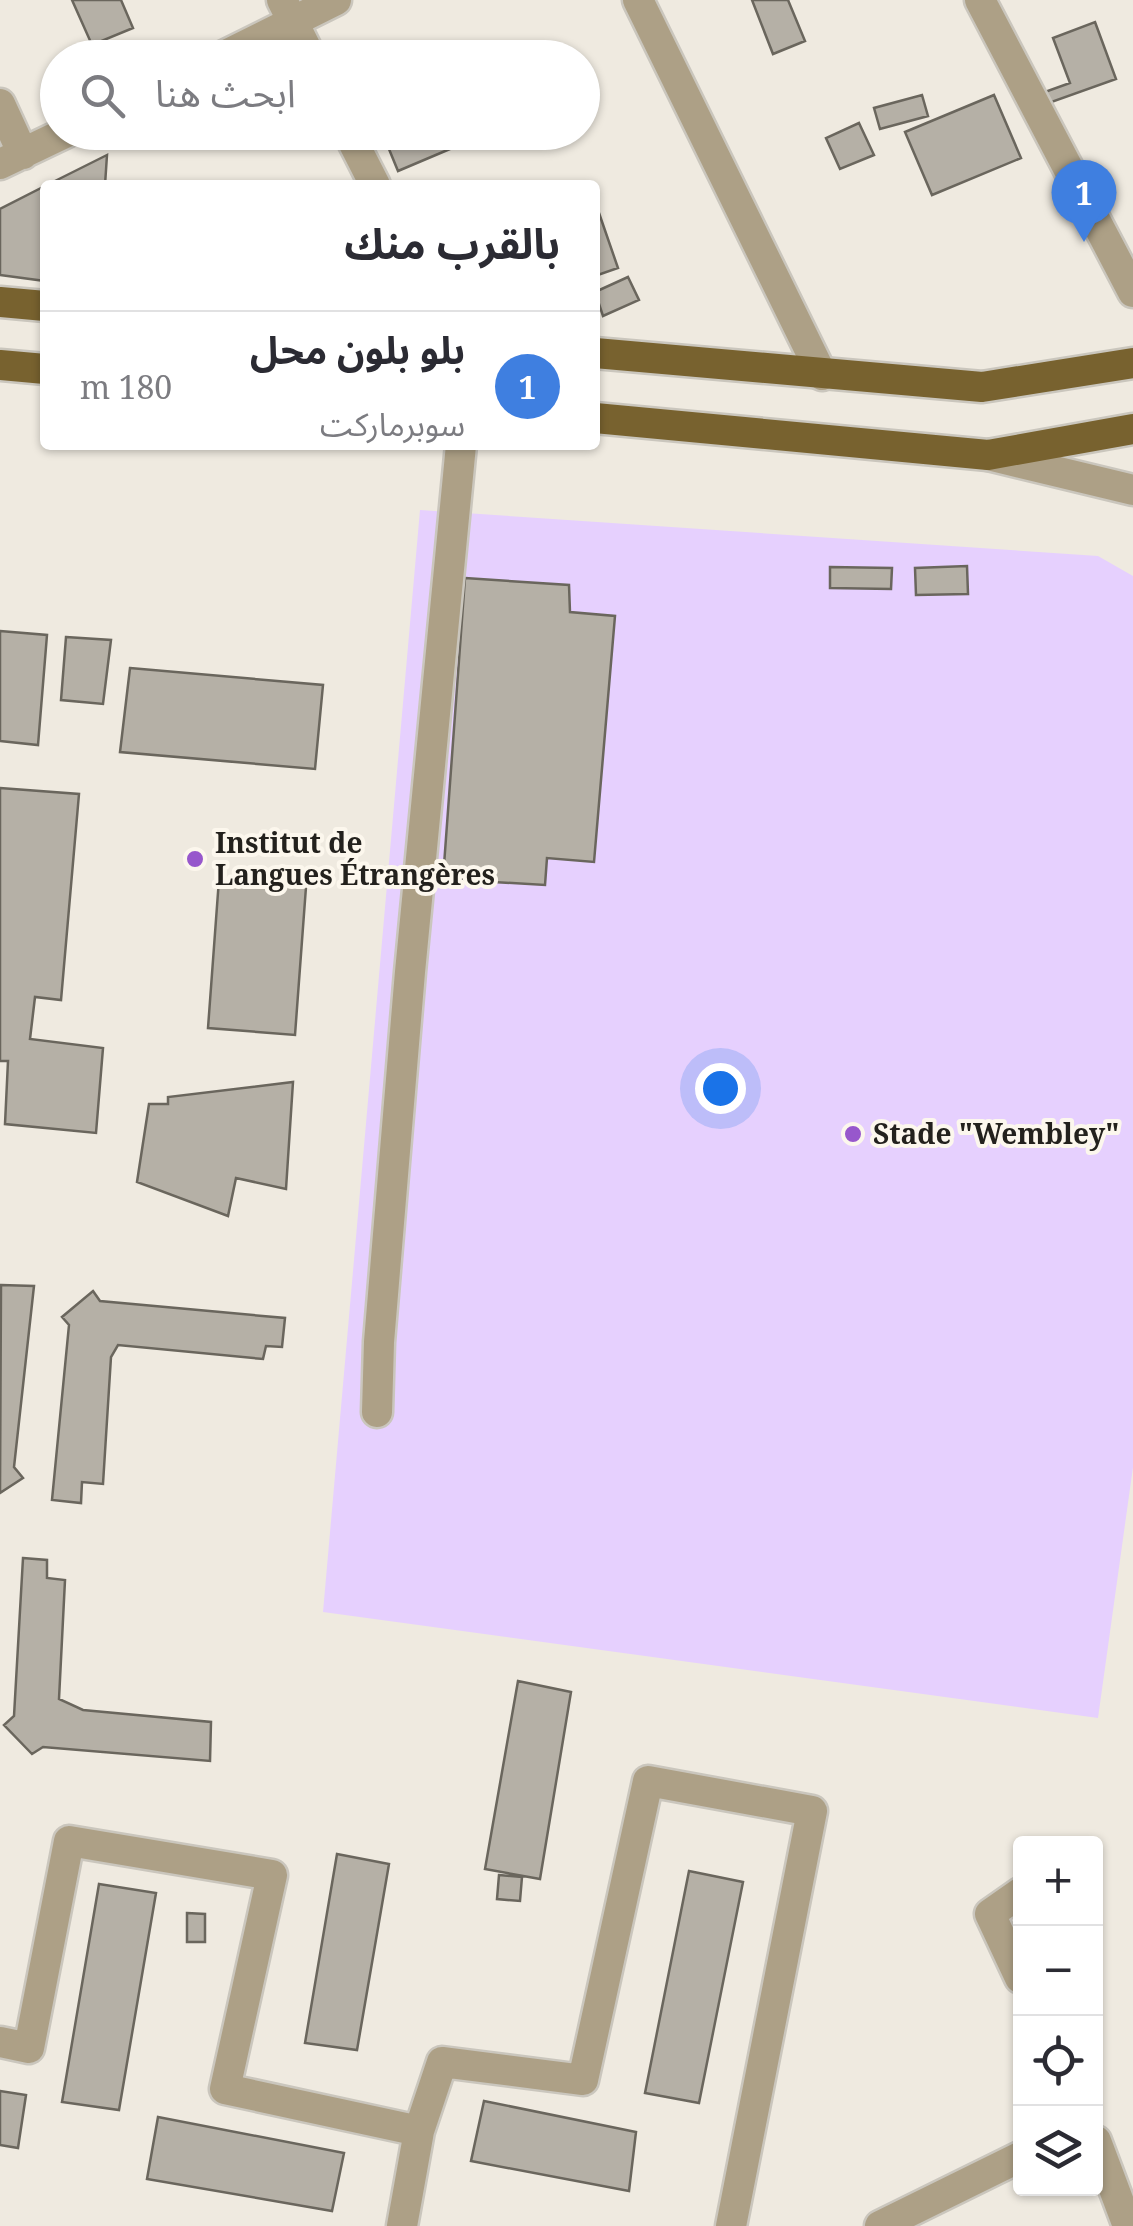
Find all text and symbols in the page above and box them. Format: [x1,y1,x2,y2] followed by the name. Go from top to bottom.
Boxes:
[40,40,600,150] search box
[155,66,296,118] text: ابحث هنا
[75,68,130,123] icon: search
[1052,160,1116,242] pin: 1
[344,214,560,271] text: بالقرب منك
[250,323,465,375] text: بلو بلون محل
[80,365,172,408] text: 180 m
[518,365,537,408] text: 1
[320,402,465,445] text: سوبرماركت
[215,823,495,893] place label: Institut de Langues Étrangères
[184,848,206,870] marker: Institut de Langues Étrangères
[695,1063,746,1114] your location
[873,1114,1119,1152] place label: Stade "Wembley"
[842,1123,864,1145] marker: Stade "Wembley"
[1013,1836,1103,2196] map controls
[1013,1836,1103,1926] button: +
[1013,1926,1103,2016] button: −
[1013,2016,1103,2106] button: locate
[1013,2106,1103,2196] button: layers

